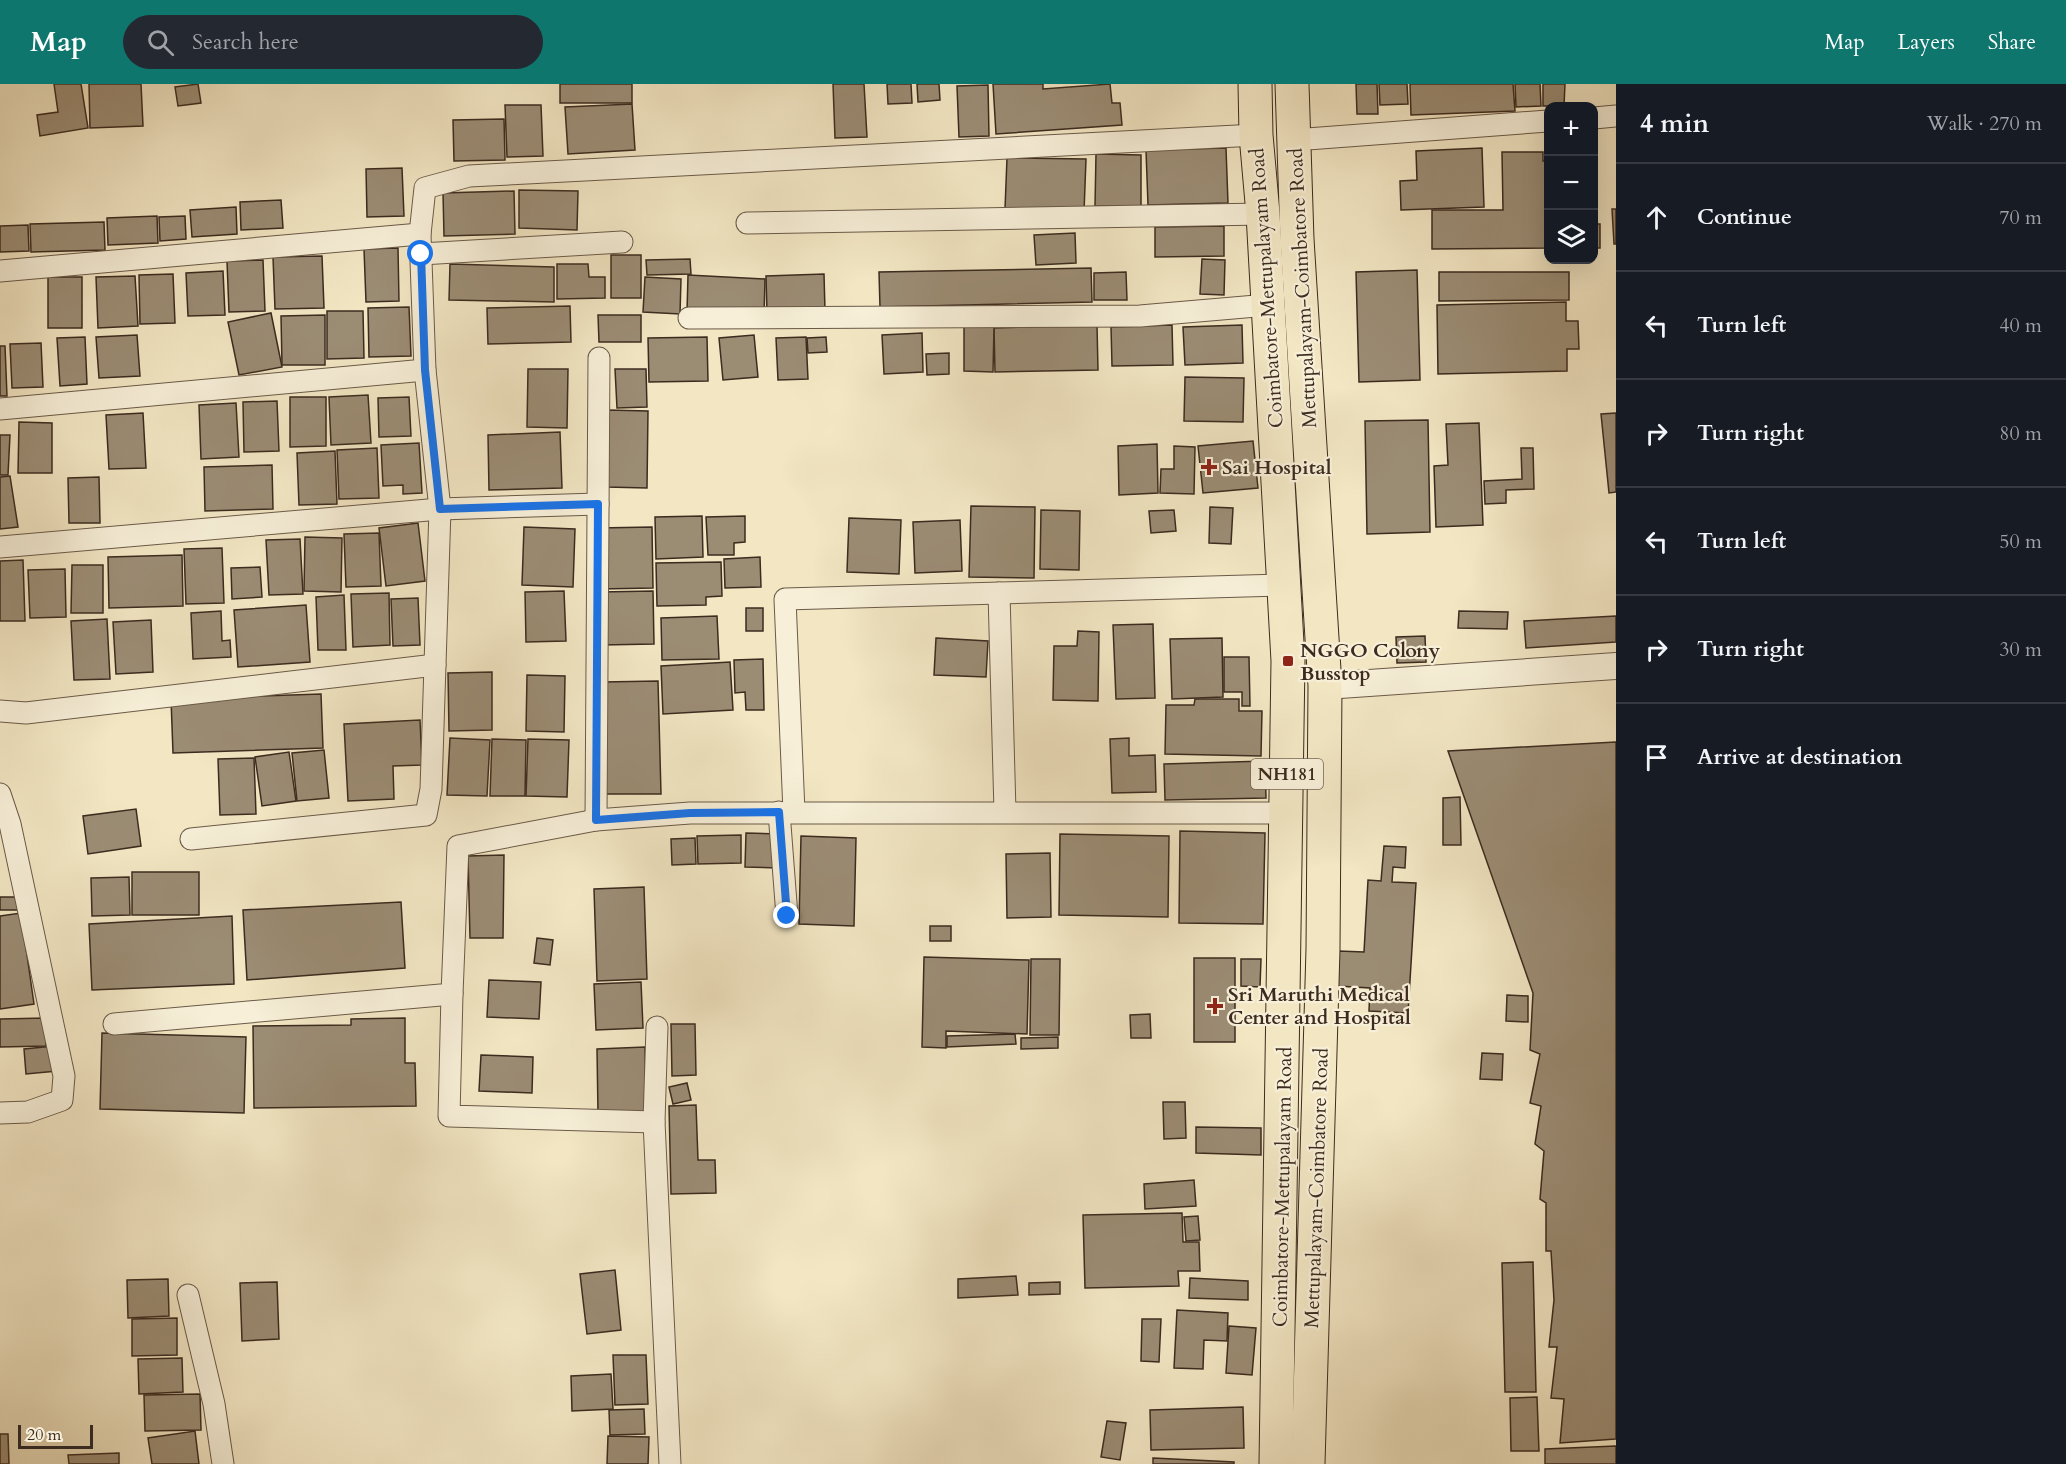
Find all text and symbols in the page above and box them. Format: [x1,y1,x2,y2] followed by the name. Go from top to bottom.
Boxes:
[123,15,543,69] search box
[30,23,87,61] text: Map
[144,26,177,59] icon: search
[192,27,299,57] text: Search here
[1825,28,1865,57] text: Map
[1898,28,1955,57] text: Layers
[1988,28,2036,57] text: Share
[1544,102,1598,264] map controls
[1544,102,1598,156] button: +
[1640,106,1709,141] text: 4 min
[1927,110,2042,137] text: Walk · 270 m
[1243,147,1290,429] street label: Coimbatore-Mettupalayam Road
[1282,147,1323,429] street label: Mettupalayam-Coimbatore Road
[1544,156,1598,210] button: −
[1640,201,1673,234] icon: ahead
[1697,202,1792,232] text: Continue
[1999,204,2042,231] text: 70 m
[1544,210,1598,264] button: layers
[407,240,433,266] route start
[1640,309,1673,342] icon: left
[1697,310,1786,340] text: Turn left
[1999,312,2042,339] text: 40 m
[1640,417,1673,450] icon: right
[1697,418,1804,448] text: Turn right
[1999,420,2042,447] text: 80 m
[1222,454,1332,481] place label: Sai Hospital
[1200,458,1218,476] marker: Sai Hospital
[1640,525,1673,558] icon: left
[1697,526,1786,556] text: Turn left
[1999,528,2042,555] text: 50 m
[1640,633,1673,666] icon: right
[1697,634,1804,664] text: Turn right
[1999,636,2042,663] text: 30 m
[1300,637,1441,687] place label: NGGO Colony Busstop
[1281,654,1295,668] marker: NGGO Colony Busstop
[1640,741,1673,774] icon: arrive
[1697,742,1902,772] text: Arrive at destination
[1251,759,1323,789] road number: NH181
[773,902,799,928] route end
[1228,981,1411,1031] place label: Sri Maruthi Medical Center and Hospital
[1206,997,1224,1015] marker: Sri Maruthi Medical Center and Hospital
[1267,1046,1298,1327] street label: Coimbatore-Mettupalayam Road
[1298,1047,1335,1329] street label: Mettupalayam-Coimbatore Road
[18,1422,93,1450] scale bar
[27,1424,61,1446] text: 20 m

